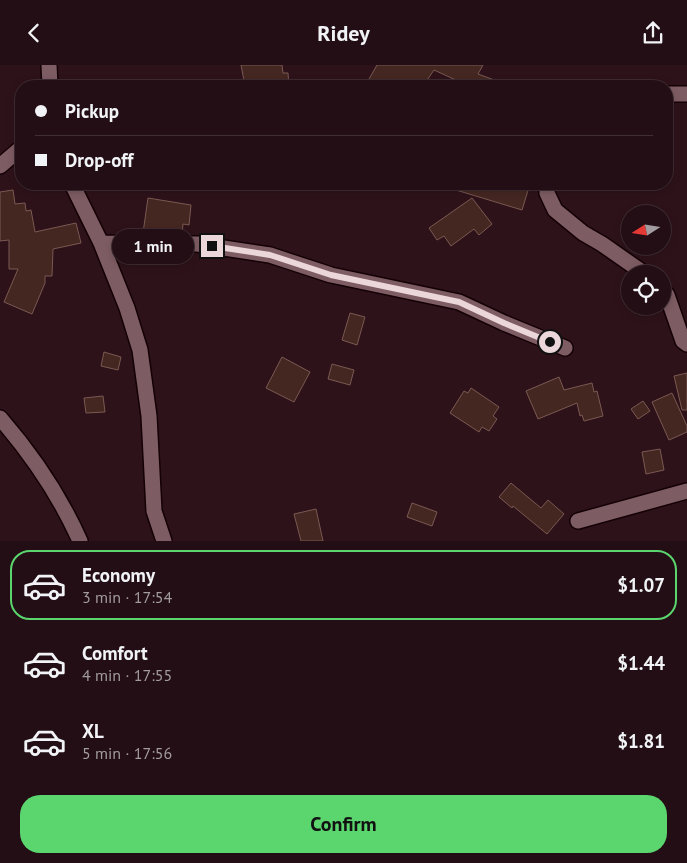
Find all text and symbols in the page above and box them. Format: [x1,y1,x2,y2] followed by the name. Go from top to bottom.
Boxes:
[20,19,48,47] icon: back
[317,19,370,47] text: Ridey
[639,19,667,47] icon: share
[65,99,119,123] text: Pickup
[65,148,133,172] text: Drop-off
[621,205,671,255] north arrow
[621,205,671,315] map controls
[112,229,194,263] callout: 1 min
[201,235,223,257] route end
[133,236,173,256] text: 1 min
[621,265,671,315] button: locate
[539,331,561,353] route start
[22,563,67,608] icon: car
[82,563,155,587] text: Economy
[617,573,665,597] text: $1.07
[82,587,172,607] text: 3 min · 17:54
[22,641,67,686] icon: car
[82,641,148,665] text: Comfort
[617,651,665,675] text: $1.44
[82,665,172,685] text: 4 min · 17:55
[22,719,67,764] icon: car
[82,719,104,743] text: XL
[617,729,665,753] text: $1.81
[82,743,172,763] text: 5 min · 17:56
[20,795,667,853] button: Confirm

